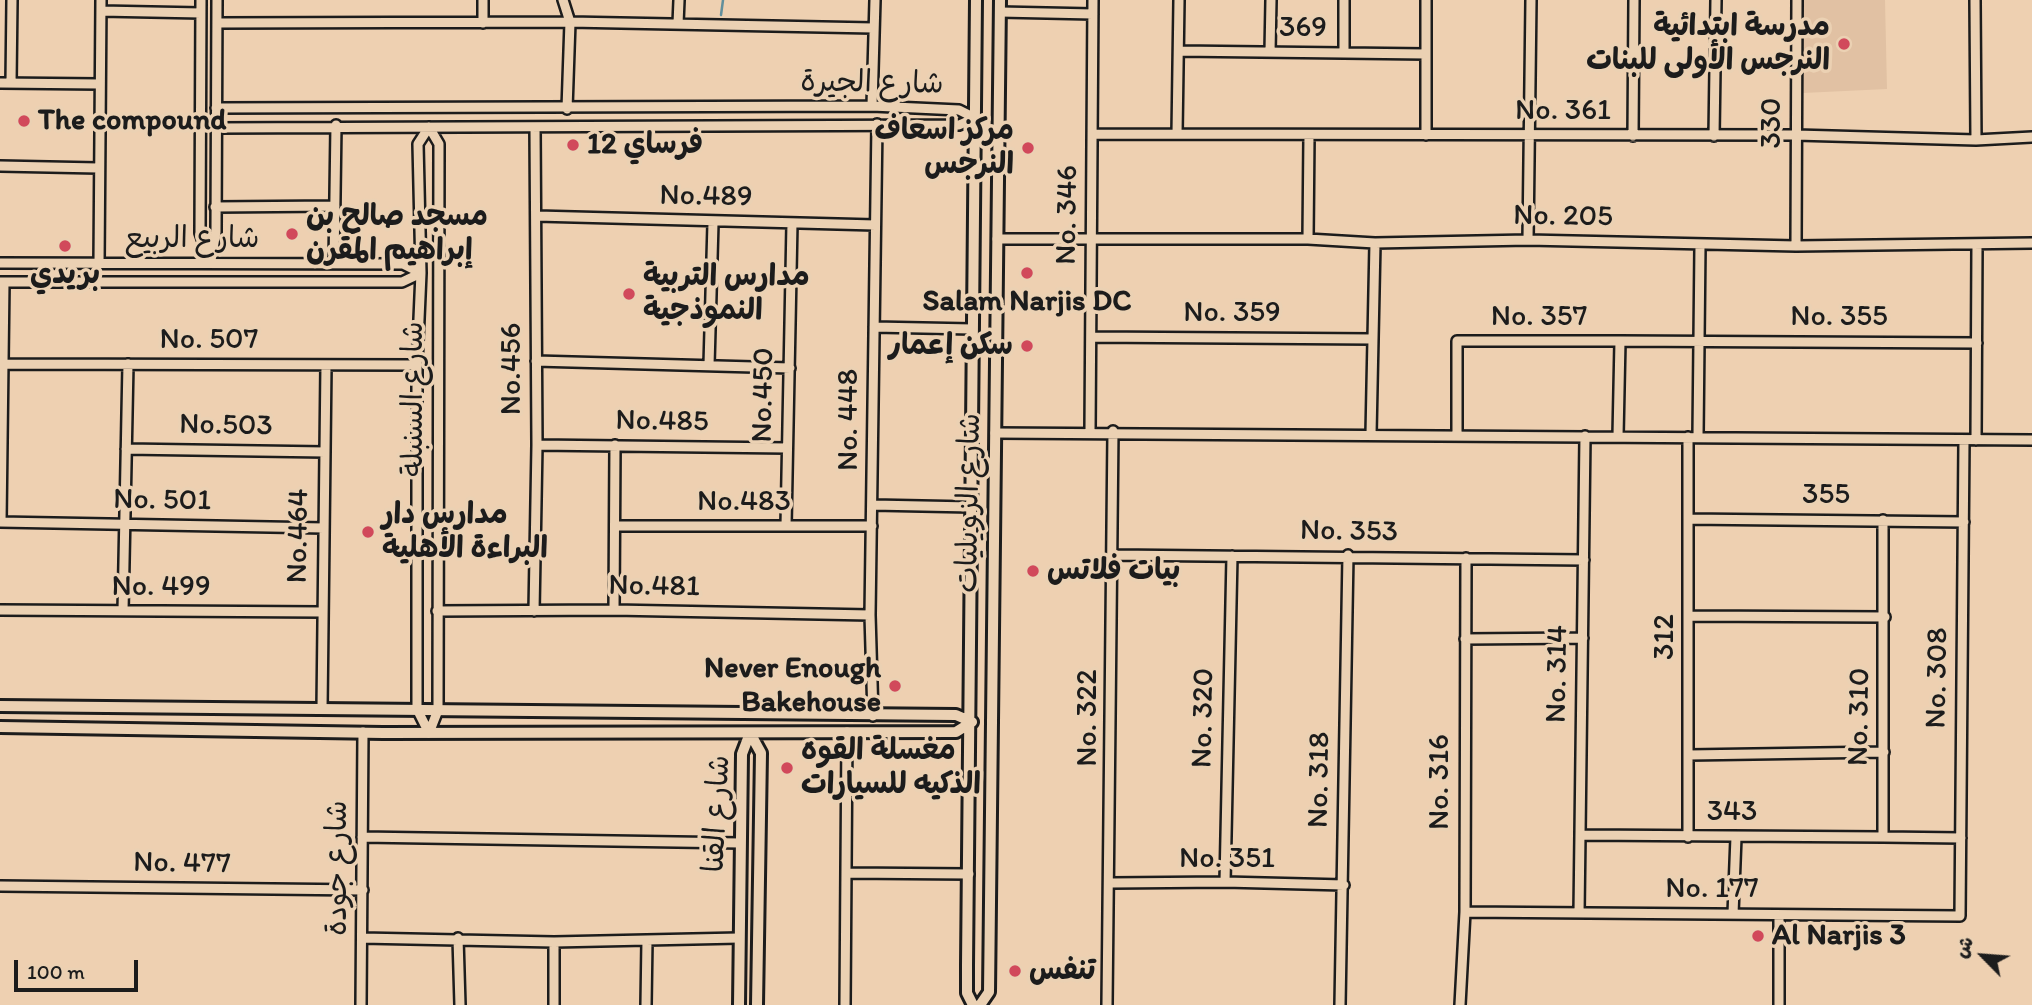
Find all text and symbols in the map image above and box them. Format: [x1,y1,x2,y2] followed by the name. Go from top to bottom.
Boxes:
[1586,9,1830,79] place label: مدرسة ابتدائية النرجس الأولى للبنات
[1279,10,1327,46] street label: 369
[1836,36,1852,52] marker: مدرسة ابتدائية النرجس الأولى للبنات
[800,65,944,103] street label: شارع الجيرة
[1515,93,1611,129] street label: No. 361
[1754,97,1790,149] street label: 330
[38,103,226,139] place label: The compound
[16,113,32,129] marker: The compound
[874,113,1014,184] place label: مركز اسعاف النرجس
[587,127,703,163] place label: فرساي 12
[565,137,581,153] marker: فرساي 12
[1020,140,1036,156] marker: مركز اسعاف النرجس
[1049,165,1087,265] street label: No. 346
[659,178,753,216] street label: No.489
[1513,198,1613,236] street label: No. 205
[306,199,488,270] place label: مسجد صالح بن إبراهيم المقرن
[125,221,259,257] street label: شارع الربيع
[284,226,300,242] marker: مسجد صالح بن إبراهيم المقرن
[57,238,73,254] marker: بريدي
[30,257,100,293] place label: بريدي
[643,259,810,330] place label: مدارس التربية النموذجية
[1019,265,1035,281] marker: Salam Narjis DC
[923,284,1131,320] place label: Salam Narjis DC
[621,286,637,302] marker: مدارس التربية النموذجية
[1183,295,1281,331] street label: No. 359
[1491,299,1587,335] street label: No. 357
[1790,299,1888,335] street label: No. 355
[396,321,432,477] street label: شارع السنبلة
[160,322,258,358] street label: No. 507
[494,323,530,415] street label: No.456
[889,328,1013,364] place label: سكن إعمار
[1019,338,1035,354] marker: سكن إعمار
[745,347,783,443] street label: No.450
[831,369,867,471] street label: No. 448
[615,403,709,441] street label: No.485
[179,407,273,445] street label: No.503
[950,413,990,593] street label: شارع الزويليات
[1802,477,1850,513] street label: 355
[113,482,211,520] street label: No. 501
[697,484,791,520] street label: No.483
[280,488,318,584] street label: No.464
[382,497,548,568] place label: مدارس دار البراءة الأهلية
[1300,513,1398,551] street label: No. 353
[360,524,376,540] marker: مدارس دار البراءة الأهلية
[1047,553,1180,589] place label: بيات فلاتس
[1025,563,1041,579] marker: بيات فلاتس
[608,568,700,606] street label: No.481
[111,569,211,605] street label: No. 499
[1647,614,1683,660] street label: 312
[1539,625,1577,723] street label: No. 314
[1919,627,1957,729] street label: No. 308
[704,651,881,722] place label: Never Enough Bakehouse
[1841,667,1879,767] street label: No. 310
[1185,668,1223,768] street label: No. 320
[1070,669,1106,767] street label: No. 322
[887,678,903,694] marker: Never Enough Bakehouse
[1301,731,1339,829] street label: No. 318
[801,733,981,804] place label: مغسلة القوه الذكيه للسيارات
[1422,734,1458,830] street label: No. 316
[697,754,739,874] street label: شارع القنا
[779,760,795,776] marker: مغسلة القوه الذكيه للسيارات
[1707,794,1757,830] street label: 343
[320,800,356,936] street label: شارع جودة
[1179,841,1275,877] street label: No. 351
[133,845,231,883] street label: No. 477
[1665,871,1759,907] street label: No. 177
[1772,918,1906,954] place label: Al Narjis 3
[1948,921,2018,991] north arrow
[1750,928,1766,944] marker: Al Narjis 3
[1949,933,1978,961] text: ش
[18,946,142,990] scale bar
[1029,953,1096,989] place label: تنفس
[27,959,85,984] text: 100 m
[1007,963,1023,979] marker: تنفس

